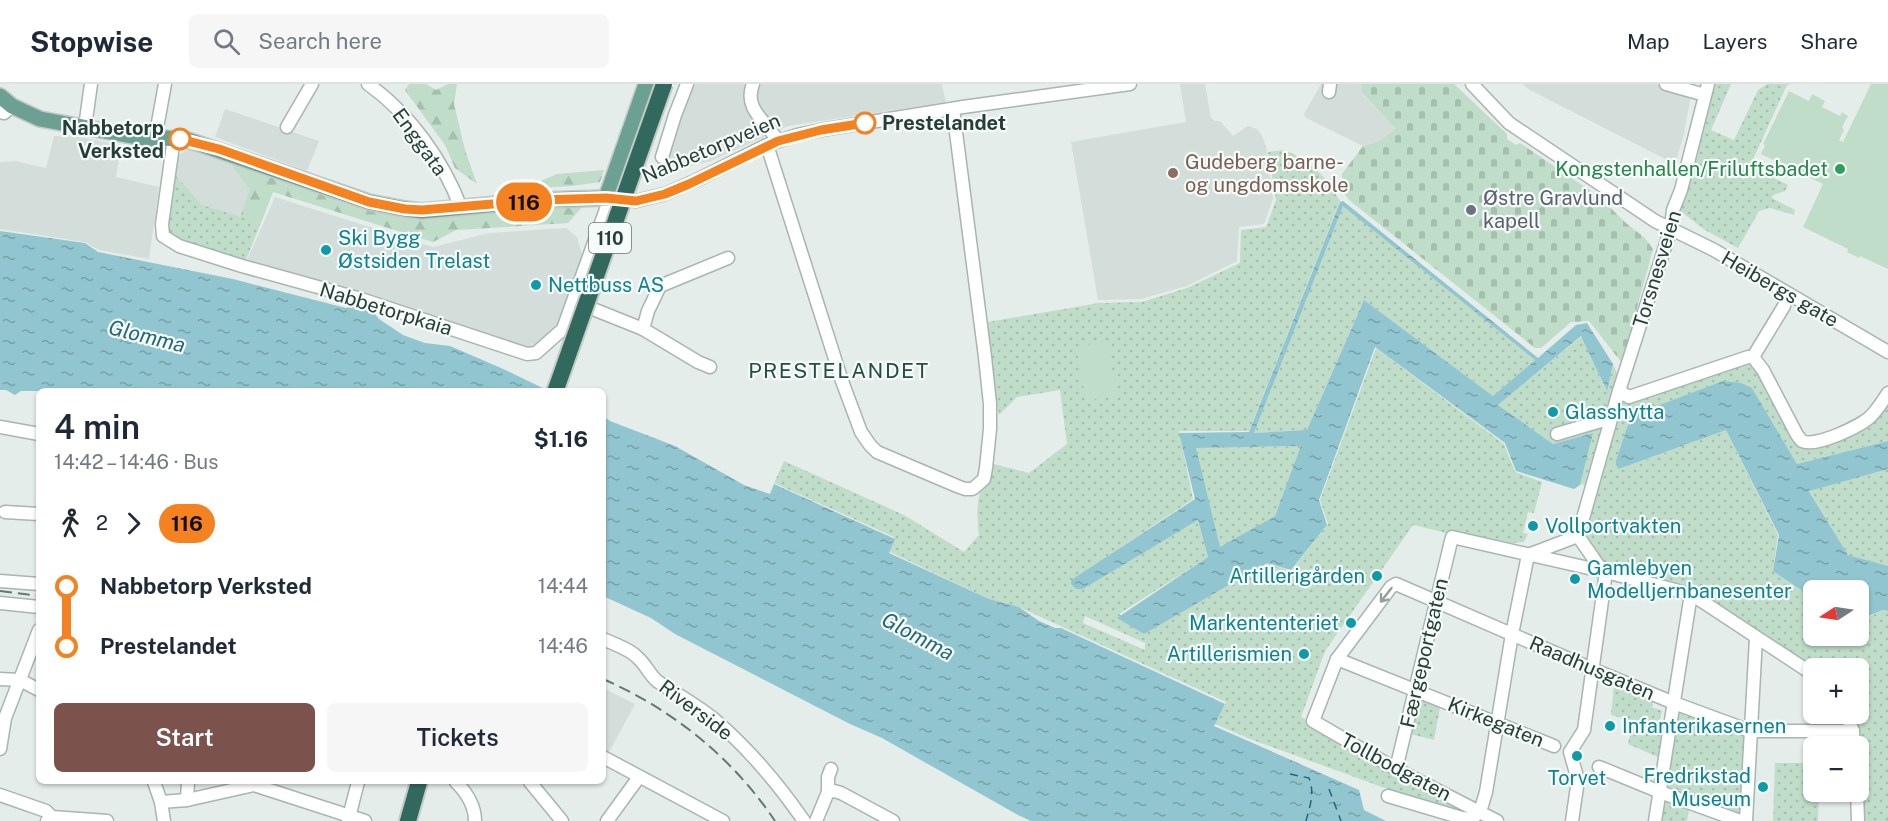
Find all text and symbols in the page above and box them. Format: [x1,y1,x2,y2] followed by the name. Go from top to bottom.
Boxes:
[189,14,609,68] search box
[30,25,153,58] text: Stopwise
[210,25,243,58] icon: search
[258,28,382,54] text: Search here
[1627,29,1670,54] text: Map
[1703,29,1767,54] text: Layers
[1800,29,1858,54] text: Share
[388,104,452,180] street label: Enggata
[638,108,784,188] street label: Nabbetorpveien
[882,111,1006,135] place label: Prestelandet
[854,112,876,134] marker: Prestelandet
[62,116,164,163] place label: Nabbetorp Verksted
[169,128,191,150] marker: Nabbetorp Verksted
[1185,150,1349,197] place label: Gudeberg barne- og ungdomsskole
[1555,157,1828,181] place label: Kongstenhallen/Friluftsbadet
[1833,162,1847,176] marker: Kongstenhallen/Friluftsbadet
[1166,166,1180,180] marker: Gudeberg barne- og ungdomsskole
[490,182,558,222] line badge: 116
[1483,186,1623,233] place label: Østre Gravlund kapell
[508,190,540,215] text: 116
[1464,203,1478,217] marker: Østre Gravlund kapell
[1628,207,1686,331] street label: Torsnesveien
[589,223,631,253] road number: 110
[338,226,490,273] place label: Ski Bygg Østsiden Trelast
[319,243,333,257] marker: Ski Bygg Østsiden Trelast
[1717,246,1843,332] street label: Heibergs gate
[548,273,664,297] place label: Nettbuss AS
[317,277,455,341] street label: Nabbetorpkaia
[529,278,543,292] marker: Nettbuss AS
[106,314,188,358] water label: Glomma
[748,358,930,383] district label: PRESTELANDET
[1565,400,1664,424] place label: Glasshytta
[1546,405,1560,419] marker: Glasshytta
[54,408,140,446] text: 4 min
[534,426,588,452] text: $1.16
[54,450,218,474] text: 14:42 – 14:46 · Bus
[54,507,87,540] icon: walk
[117,507,150,540] icon: forward
[96,511,108,535] text: 2
[171,511,203,536] text: 116
[1545,514,1681,538] place label: Vollportvakten
[1526,519,1540,533] marker: Vollportvakten
[1587,556,1792,603] place label: Gamlebyen Modelljernbanesenter
[1229,564,1365,588] place label: Artillerigården
[1370,569,1384,583] marker: Artillerigården
[1568,572,1582,586] marker: Gamlebyen Modelljernbanesenter
[100,573,312,599] text: Nabbetorp Verksted
[538,574,588,598] text: 14:44
[1395,576,1453,730] street label: Færgeportgaten
[1803,580,1869,646] north arrow
[1803,580,1869,802] map controls
[1379,587,1392,603] one-way arrow
[878,607,958,665] water label: Glomma
[1189,611,1339,635] place label: Markententeriet
[1344,616,1358,630] marker: Markententeriet
[1526,631,1658,705] street label: Raadhusgaten
[100,633,237,659] text: Prestelandet
[538,634,588,658] text: 14:46
[1167,642,1292,666] place label: Artillerismien
[1297,647,1311,661] marker: Artillerismien
[1803,658,1869,724] button: +
[655,675,737,745] street label: Riverside
[1444,692,1548,752] street label: Kirkegaten
[54,703,315,772] button: Start
[327,703,588,772] button: Tickets
[1622,714,1786,738] place label: Infanterikasernen
[1603,719,1617,733] marker: Infanterikasernen
[1337,728,1455,806] street label: Tollbodgaten
[1803,736,1869,802] button: −
[1570,749,1584,763] marker: Torvet
[1644,764,1751,811] place label: Fredrikstad Museum
[1548,766,1606,790] place label: Torvet
[1756,780,1770,794] marker: Fredrikstad Museum

